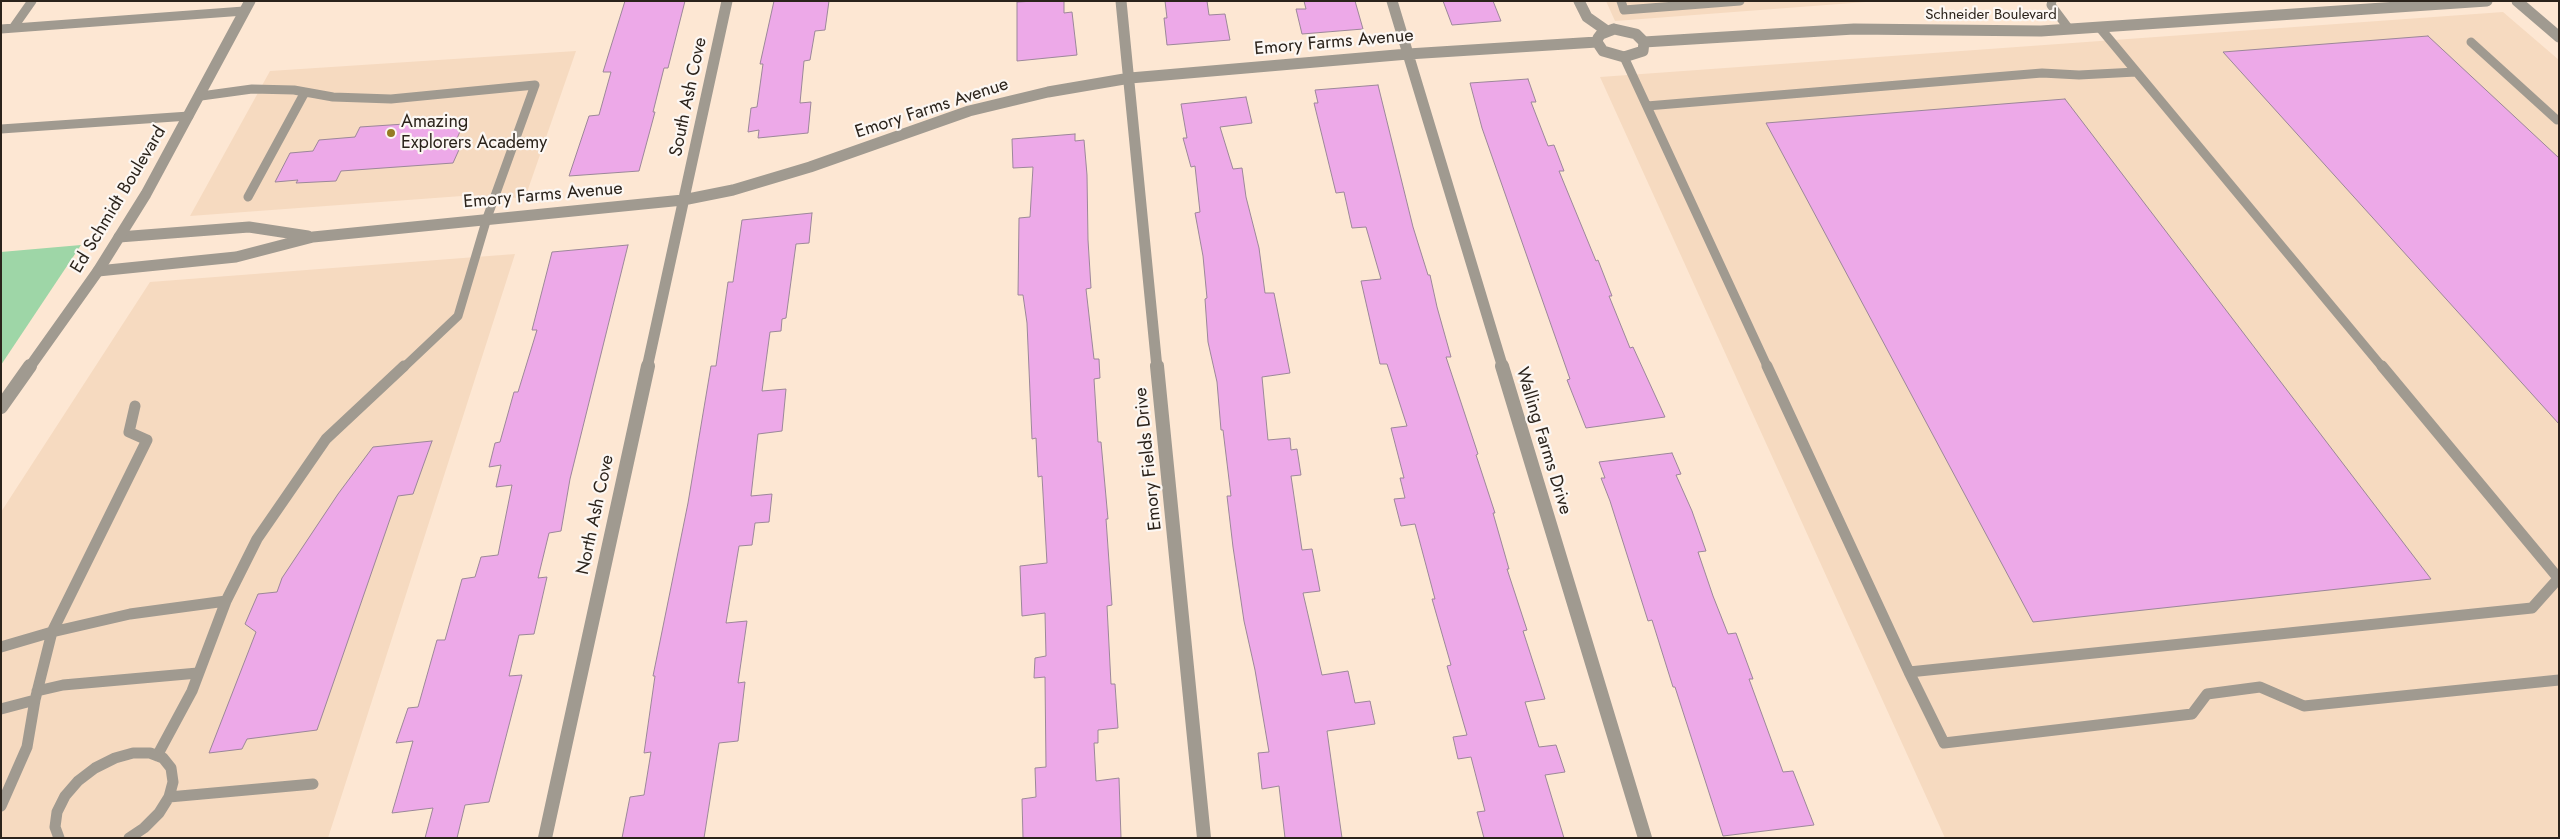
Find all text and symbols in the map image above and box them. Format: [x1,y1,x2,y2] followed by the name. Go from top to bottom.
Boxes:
[1925,6,2057,24] street label: Schneider Boulevard
[1253,25,1415,61] street label: Emory Farms Avenue
[666,36,712,158] street label: South Ash Cove
[853,74,1011,144] street label: Emory Farms Avenue
[401,112,547,154] place label: Amazing Explorers Academy
[67,123,171,277] street label: Ed Schmidt Boulevard
[385,127,397,139] marker: Amazing Explorers Academy
[462,178,624,214] street label: Emory Farms Avenue
[1510,365,1576,517] street label: Walling Farms Drive
[1131,386,1167,532] street label: Emory Fields Drive
[573,453,619,577] street label: North Ash Cove

